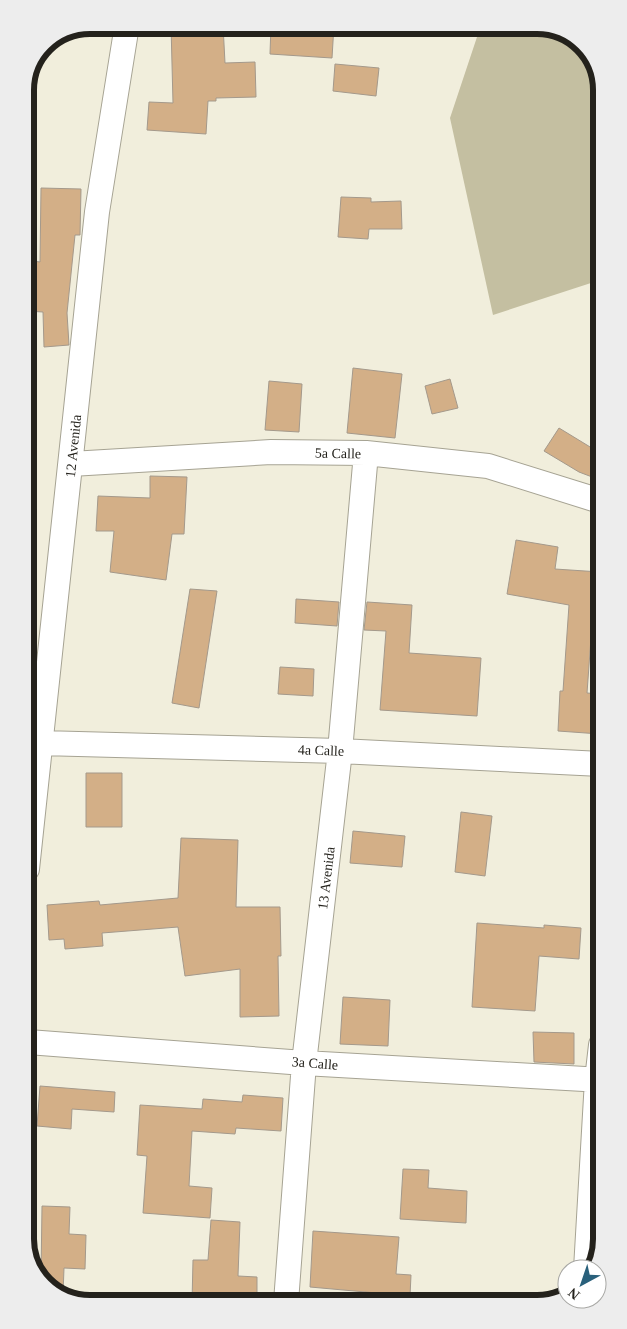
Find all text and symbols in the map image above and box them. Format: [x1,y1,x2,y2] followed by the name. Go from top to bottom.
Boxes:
[63,413,84,478] street label: 12 Avenida
[315,446,361,461] street label: 5a Calle
[298,742,344,759] street label: 4a Calle
[315,845,338,910] street label: 13 Avenida
[291,1054,339,1073] street label: 3a Calle
[557,1259,607,1309] north arrow
[565,1285,583,1303] text: N

